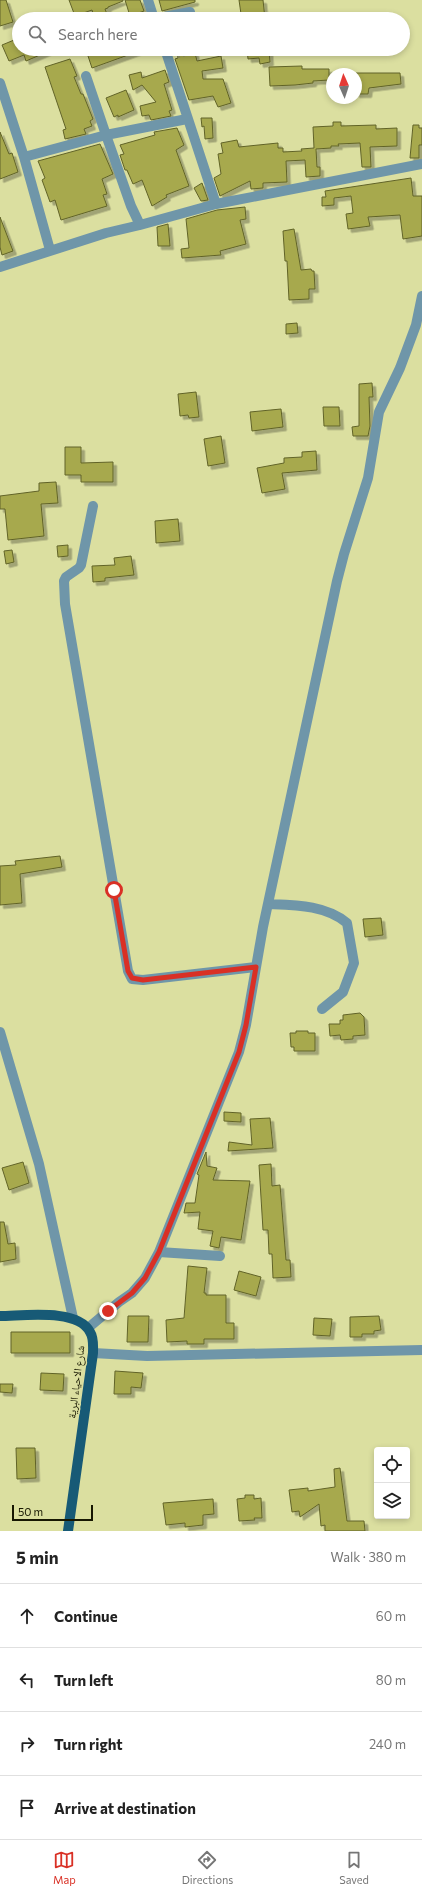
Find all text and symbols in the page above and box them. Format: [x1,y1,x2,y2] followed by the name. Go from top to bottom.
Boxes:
[12,12,410,56] search box
[26,23,48,45] icon: search
[58,25,137,43] text: Search here
[326,68,362,104] north arrow
[105,881,123,899] route start
[99,1302,117,1320] route end
[65,1345,87,1419] street label: شارع الاحياء البرية
[374,1447,410,1519] map controls
[374,1447,410,1483] button: locate
[374,1483,410,1519] button: layers
[12,1503,93,1522] scale bar
[18,1505,43,1518] text: 50 m
[16,1547,59,1568] text: 5 min
[331,1549,406,1565] text: Walk · 380 m
[16,1605,38,1627] icon: ahead
[54,1607,118,1625] text: Continue
[376,1608,406,1624] text: 60 m
[16,1669,38,1691] icon: left
[54,1671,113,1689] text: Turn left
[376,1672,406,1688] text: 80 m
[16,1733,38,1755] icon: right
[54,1735,123,1753] text: Turn right
[369,1736,406,1752] text: 240 m
[16,1797,38,1819] icon: arrive
[54,1799,196,1817] text: Arrive at destination
[53,1849,76,1886] tab: Map
[182,1849,233,1886] tab: Directions
[339,1849,369,1886] tab: Saved

